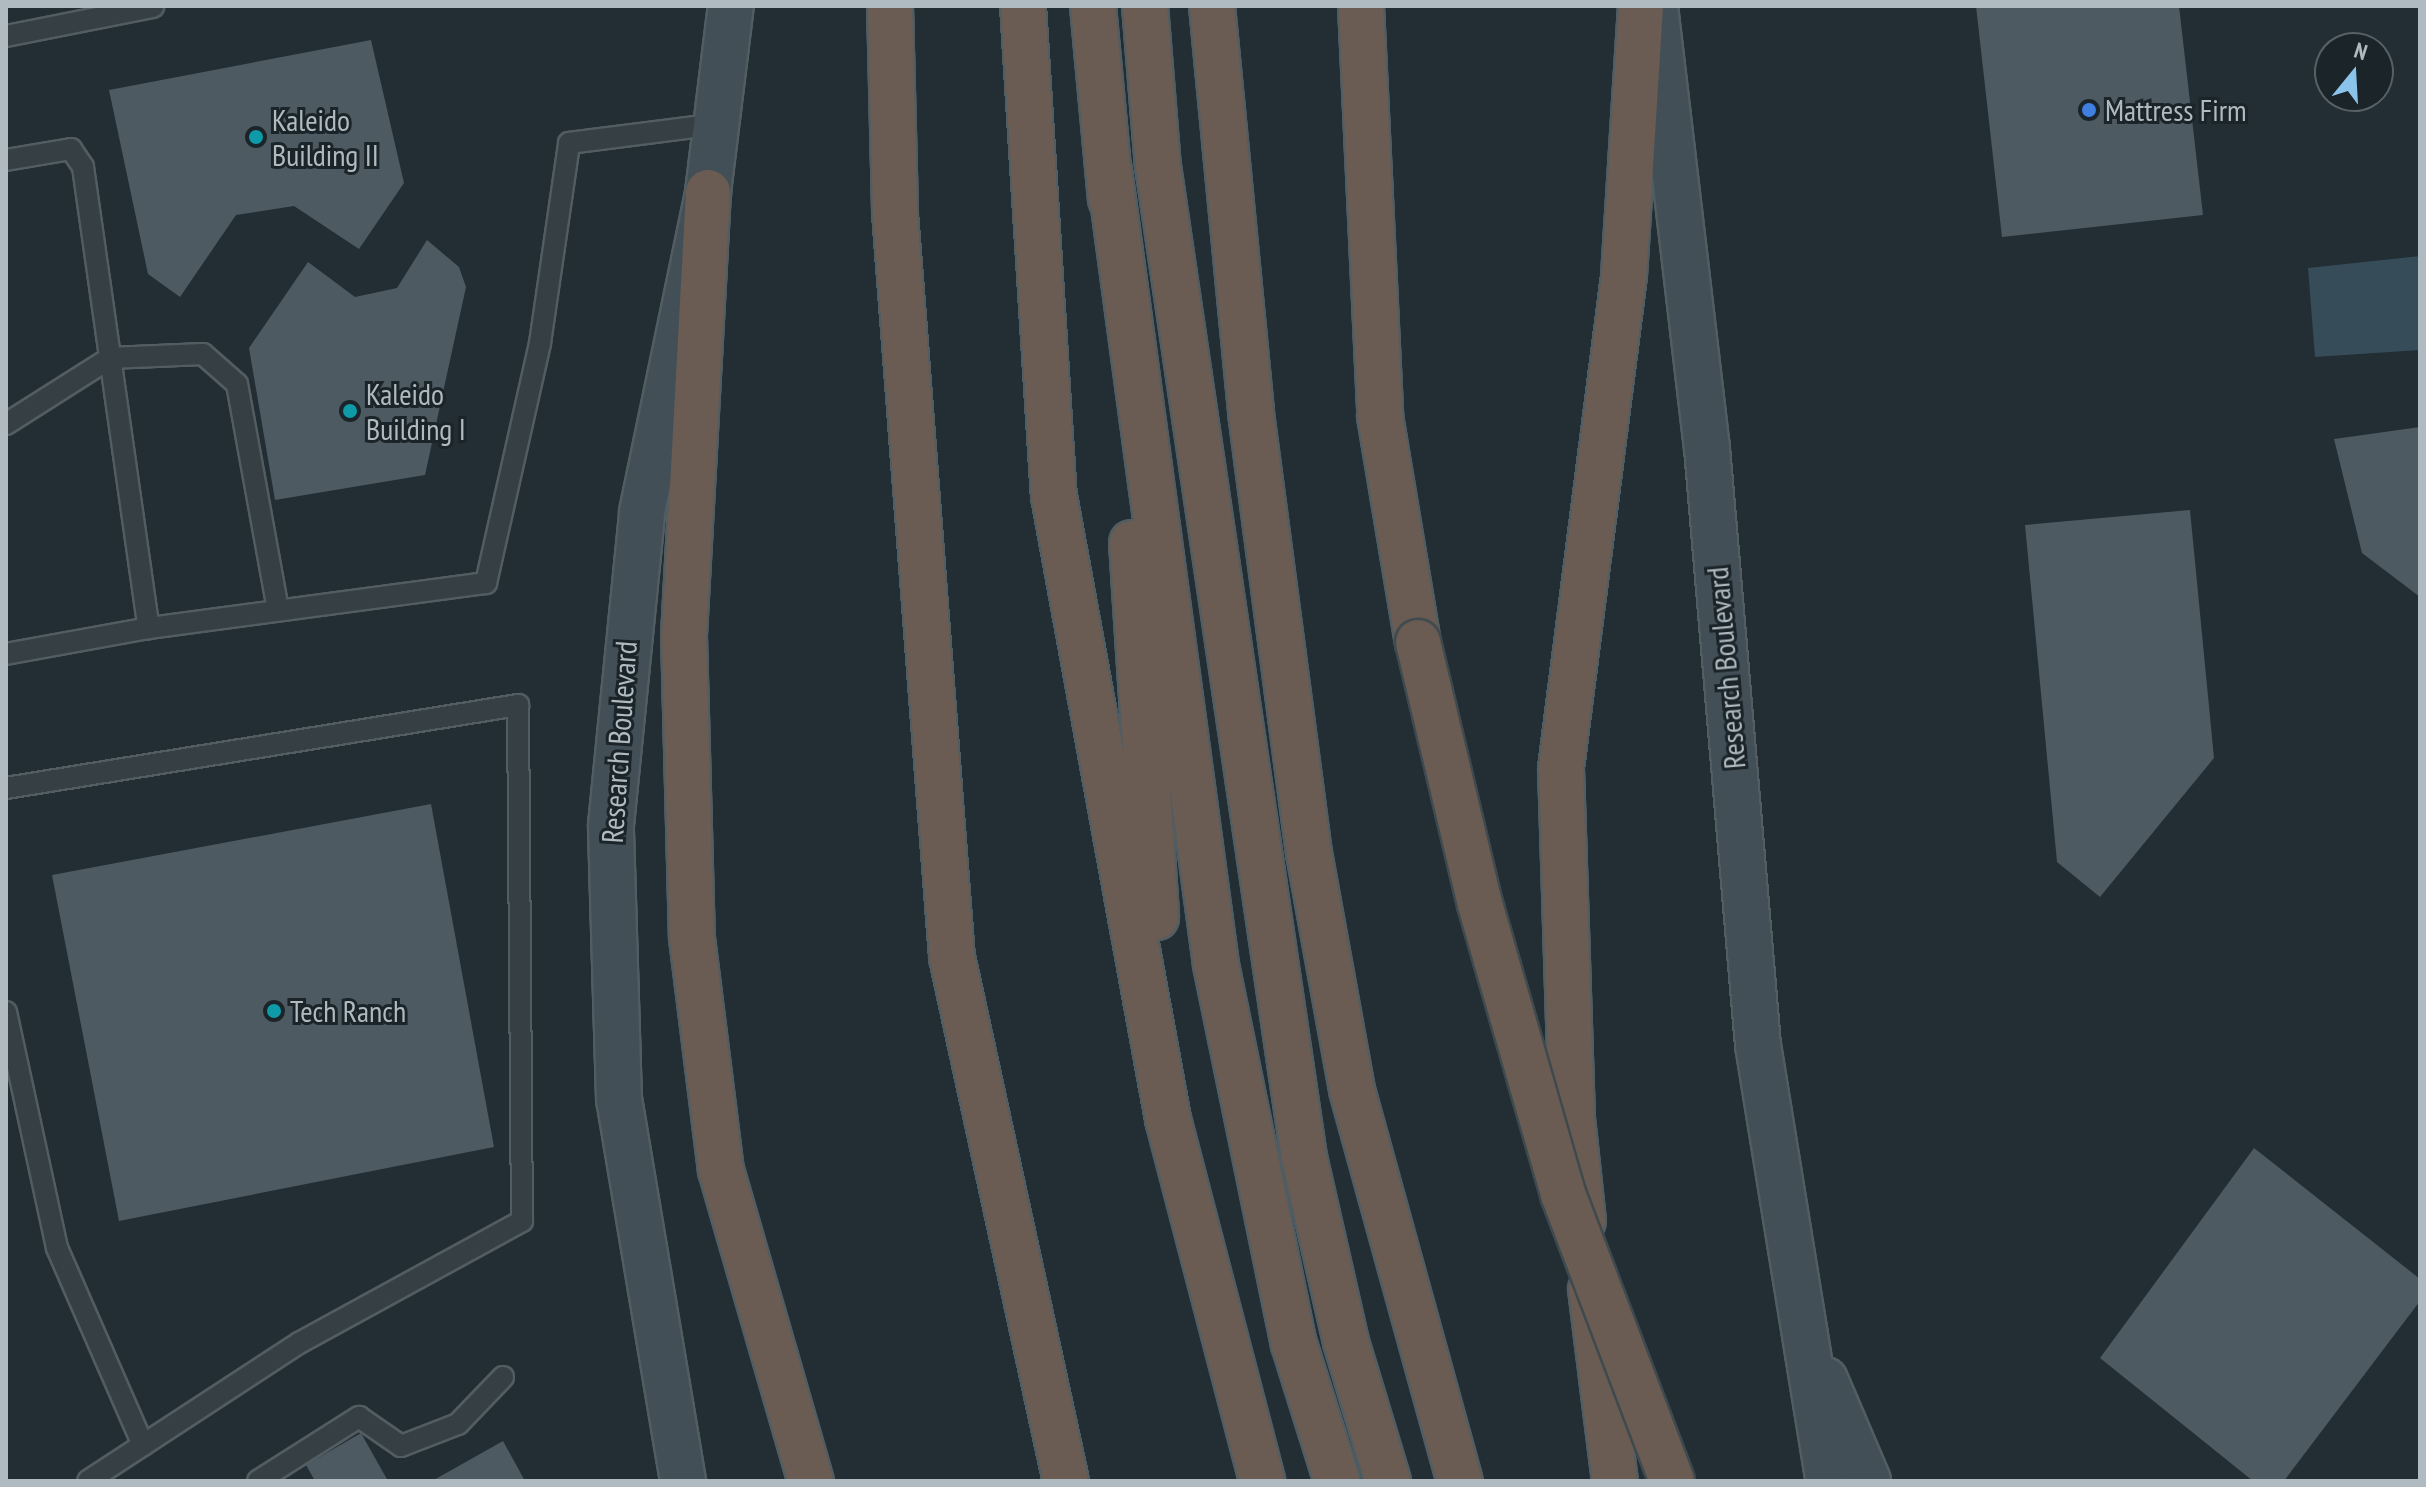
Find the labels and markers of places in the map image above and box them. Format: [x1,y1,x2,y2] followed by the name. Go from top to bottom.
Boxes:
[2105,92,2247,128] place label: Mattress Firm
[2080,101,2098,119] marker: Mattress Firm
[272,102,379,172] place label: Kaleido Building II
[247,128,265,146] marker: Kaleido Building II
[366,376,466,446] place label: Kaleido Building I
[341,402,359,420] marker: Kaleido Building I
[290,993,406,1029] place label: Tech Ranch
[265,1002,283,1020] marker: Tech Ranch

